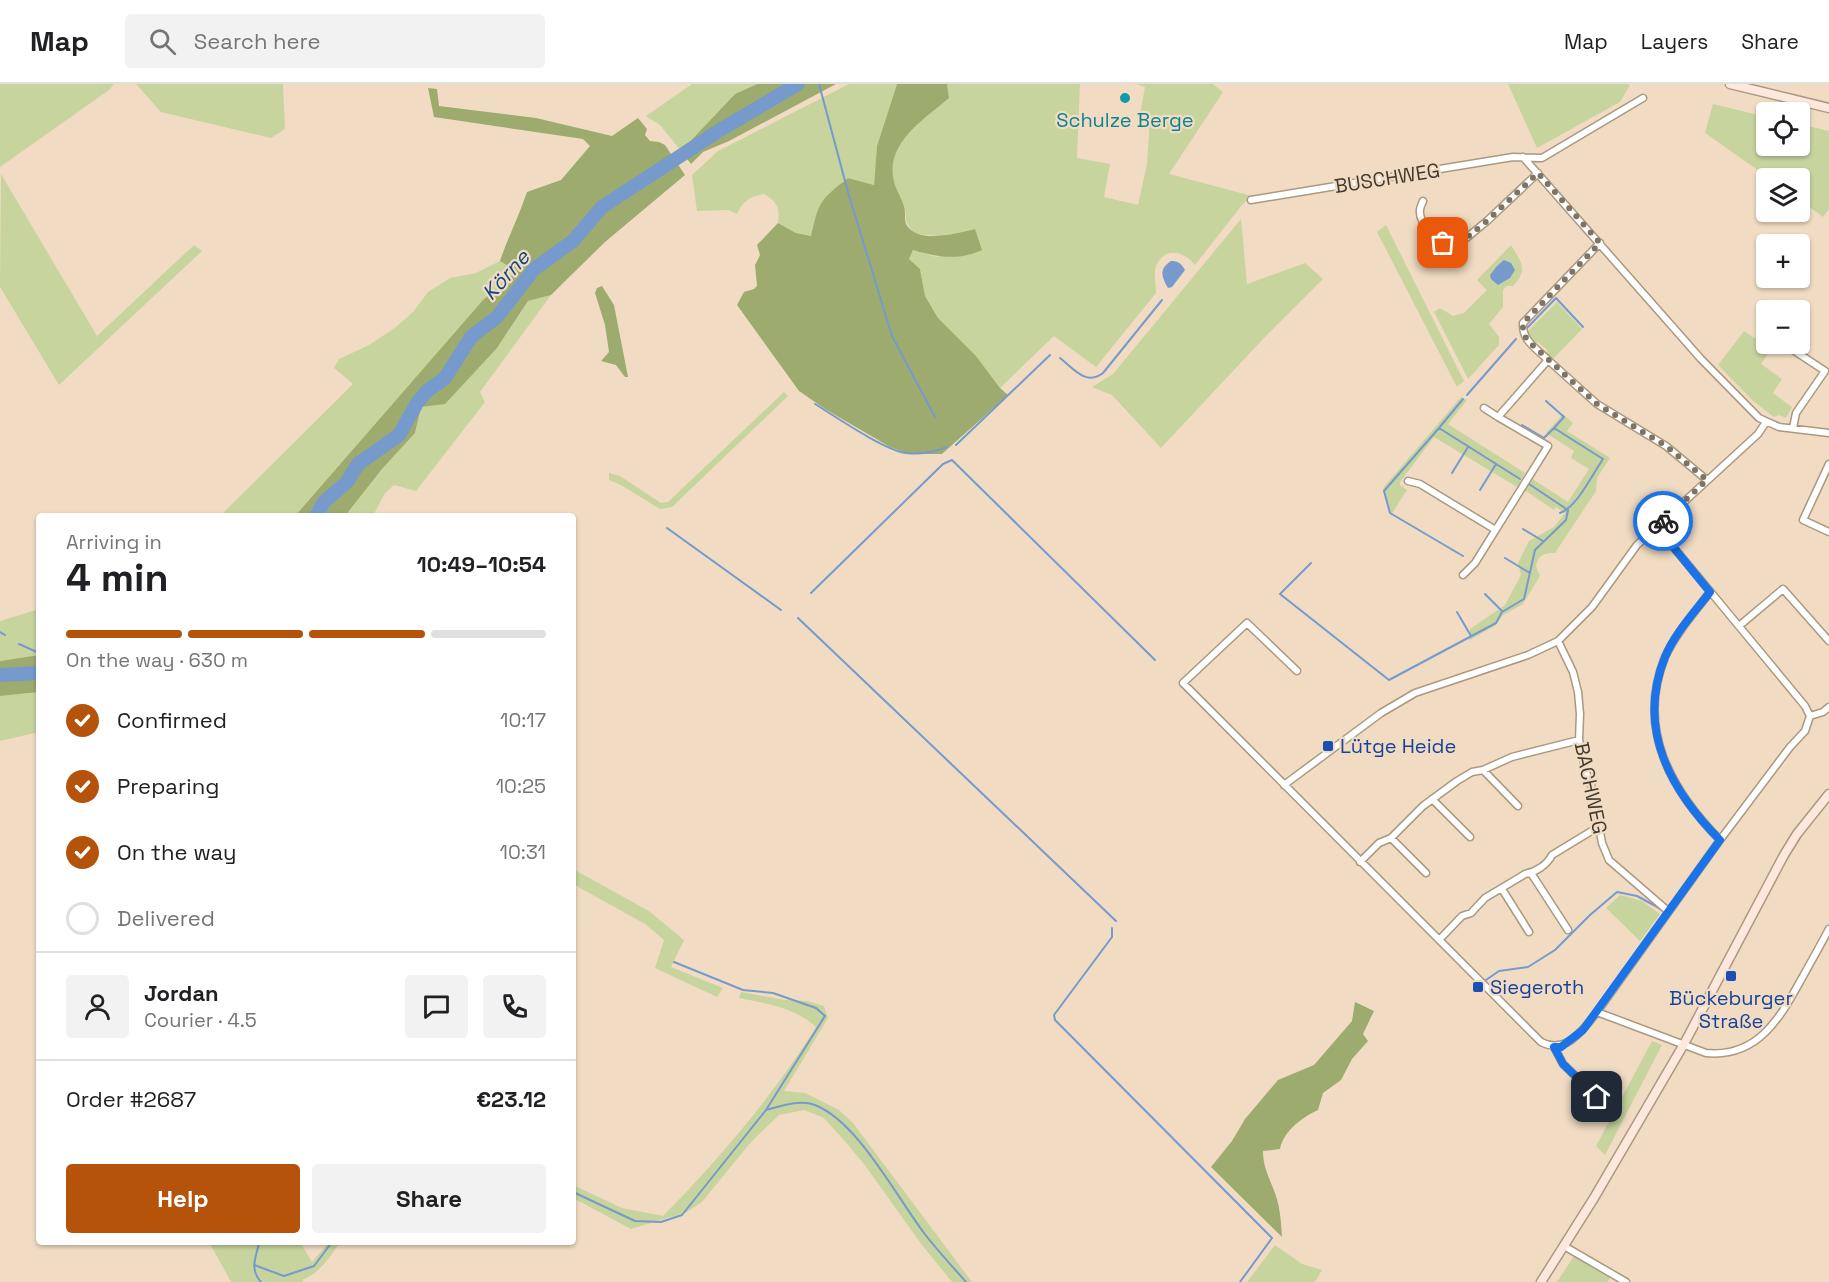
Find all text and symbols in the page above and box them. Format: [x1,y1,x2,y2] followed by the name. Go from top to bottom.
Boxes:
[125,14,545,68] search box
[30,23,89,59] text: Map
[146,25,179,58] icon: search
[194,27,321,55] text: Search here
[1564,28,1608,55] text: Map
[1641,28,1708,55] text: Layers
[1741,28,1799,55] text: Share
[1118,91,1132,105] marker: Schulze Berge
[1756,102,1810,354] map controls
[1756,102,1810,156] button: locate
[1056,107,1194,133] place label: Schulze Berge
[1332,157,1442,199] street label: BUSCHWEG
[1756,168,1810,222] button: layers
[1417,217,1468,268] pin
[1426,226,1459,259] icon: bag
[1756,234,1810,288] button: +
[476,243,536,305] water label: Körne
[1756,300,1810,354] button: −
[1633,491,1693,551] courier
[1647,505,1680,538] icon: bike
[66,529,162,555] text: Arriving in
[417,550,546,578] text: 10:49–10:54
[66,553,168,602] text: 4 min
[66,647,248,673] text: On the way · 630 m
[66,704,99,737] icon: check
[117,706,227,734] text: Confirmed
[500,707,546,733] text: 10:17
[1340,733,1456,759] place label: Lütge Heide
[1321,739,1335,753] marker: Lütge Heide
[1569,740,1613,836] street label: BACHWEG
[66,770,99,803] icon: check
[117,772,219,800] text: Preparing
[496,773,546,799] text: 10:25
[66,836,99,869] icon: check
[117,838,236,866] text: On the way
[500,839,546,865] text: 10:31
[117,904,215,932] text: Delivered
[1724,969,1738,983] marker: Bückeburger Straße
[1490,974,1584,1000] place label: Siegeroth
[66,975,129,1038] button: person
[405,975,468,1038] button: chat
[483,975,546,1038] button: phone
[144,979,219,1007] text: Jordan
[1471,980,1485,994] marker: Siegeroth
[1669,985,1793,1034] place label: Bückeburger Straße
[144,1007,257,1033] text: Courier · 4.5
[1571,1071,1622,1122] pin
[1580,1080,1613,1113] icon: home
[66,1085,196,1113] text: Order #2687
[476,1085,546,1113] text: €23.12
[66,1164,300,1233] button: Help
[312,1164,546,1233] button: Share

